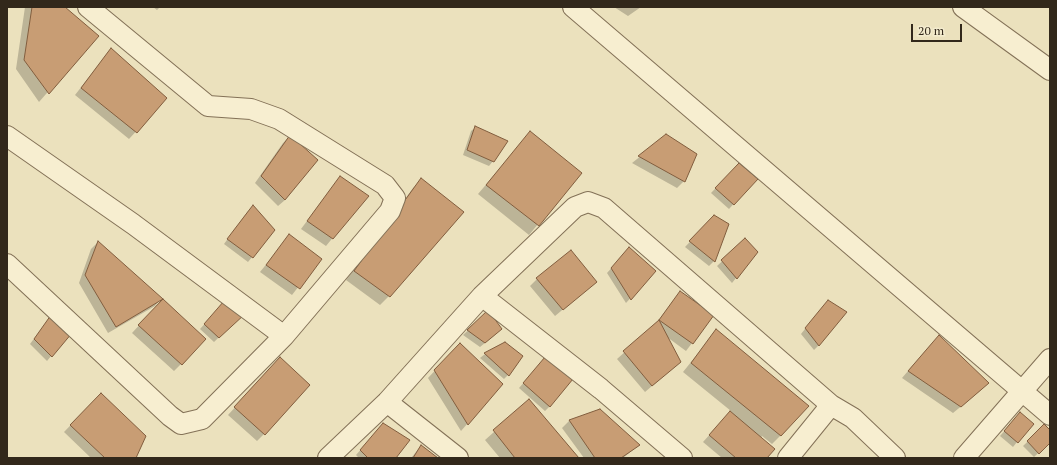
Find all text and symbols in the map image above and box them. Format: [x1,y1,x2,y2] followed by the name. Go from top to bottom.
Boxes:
[913,16,964,42] scale bar
[918,23,944,38] text: 20 m

